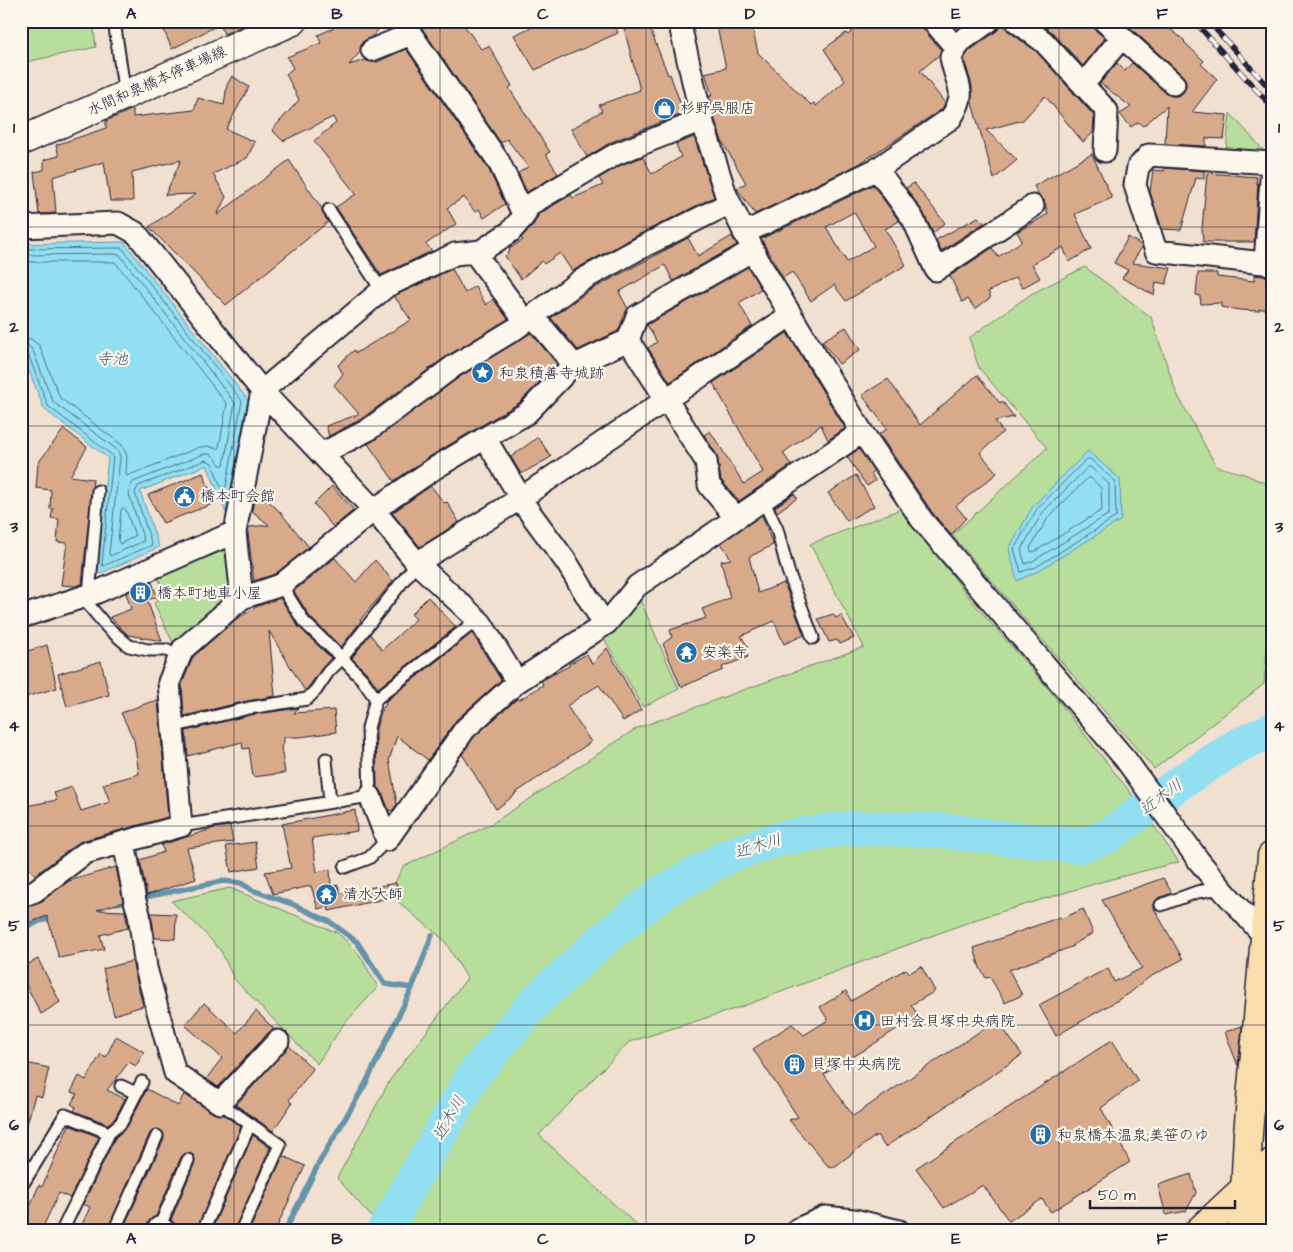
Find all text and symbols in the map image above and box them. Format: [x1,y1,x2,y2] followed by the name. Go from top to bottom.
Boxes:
[126,3,137,25] text: A
[331,3,343,25] text: B
[537,3,549,25] text: C
[745,3,756,25] text: D
[951,3,961,25] text: E
[1156,3,1168,25] text: F
[84,41,230,121] street label: 水間和泉橋本停車場線
[652,96,676,120] shop icon: 杉野呉服店
[680,98,755,119] place label: 杉野呉服店
[13,117,16,139] text: 1
[1278,117,1281,139] text: 1
[8,316,19,338] text: 2
[1273,316,1284,338] text: 2
[96,348,129,370] water label: 寺池
[471,361,495,385] place icon: 和泉積善寺城跡
[499,363,604,384] place label: 和泉積善寺城跡
[172,484,196,508] public building icon: 橋本町会館
[200,486,275,507] place label: 橋本町会館
[9,516,19,538] text: 3
[1274,516,1284,538] text: 3
[129,581,153,605] building icon: 橋本町地車小屋
[157,583,262,604] place label: 橋本町地車小屋
[674,640,698,664] temple icon: 安楽寺
[702,642,747,663] place label: 安楽寺
[9,715,20,737] text: 4
[1274,715,1285,737] text: 4
[1135,774,1187,820] water label: 近木川
[732,828,784,864] water label: 近木川
[315,882,339,906] temple icon: 清水大師
[343,884,403,905] place label: 清水大師
[8,915,20,937] text: 5
[1273,915,1285,937] text: 5
[852,1009,876,1033] hospital icon: 田村会貝塚中央病院
[880,1011,1015,1032] place label: 田村会貝塚中央病院
[783,1052,807,1076] building icon: 貝塚中央病院
[811,1054,901,1075] place label: 貝塚中央病院
[427,1092,471,1144] water label: 近木川
[9,1114,19,1136] text: 6
[1274,1114,1284,1136] text: 6
[1029,1123,1053,1147] building icon: 和泉橋本温泉;美笹のゆ
[1057,1125,1209,1146] place label: 和泉橋本温泉;美笹のゆ
[1090,1177,1236,1209] scale bar
[1098,1185,1136,1206] text: 50 m
[126,1228,137,1250] text: A
[331,1228,343,1250] text: B
[537,1228,549,1250] text: C
[745,1228,756,1250] text: D
[951,1228,961,1250] text: E
[1156,1228,1168,1250] text: F

